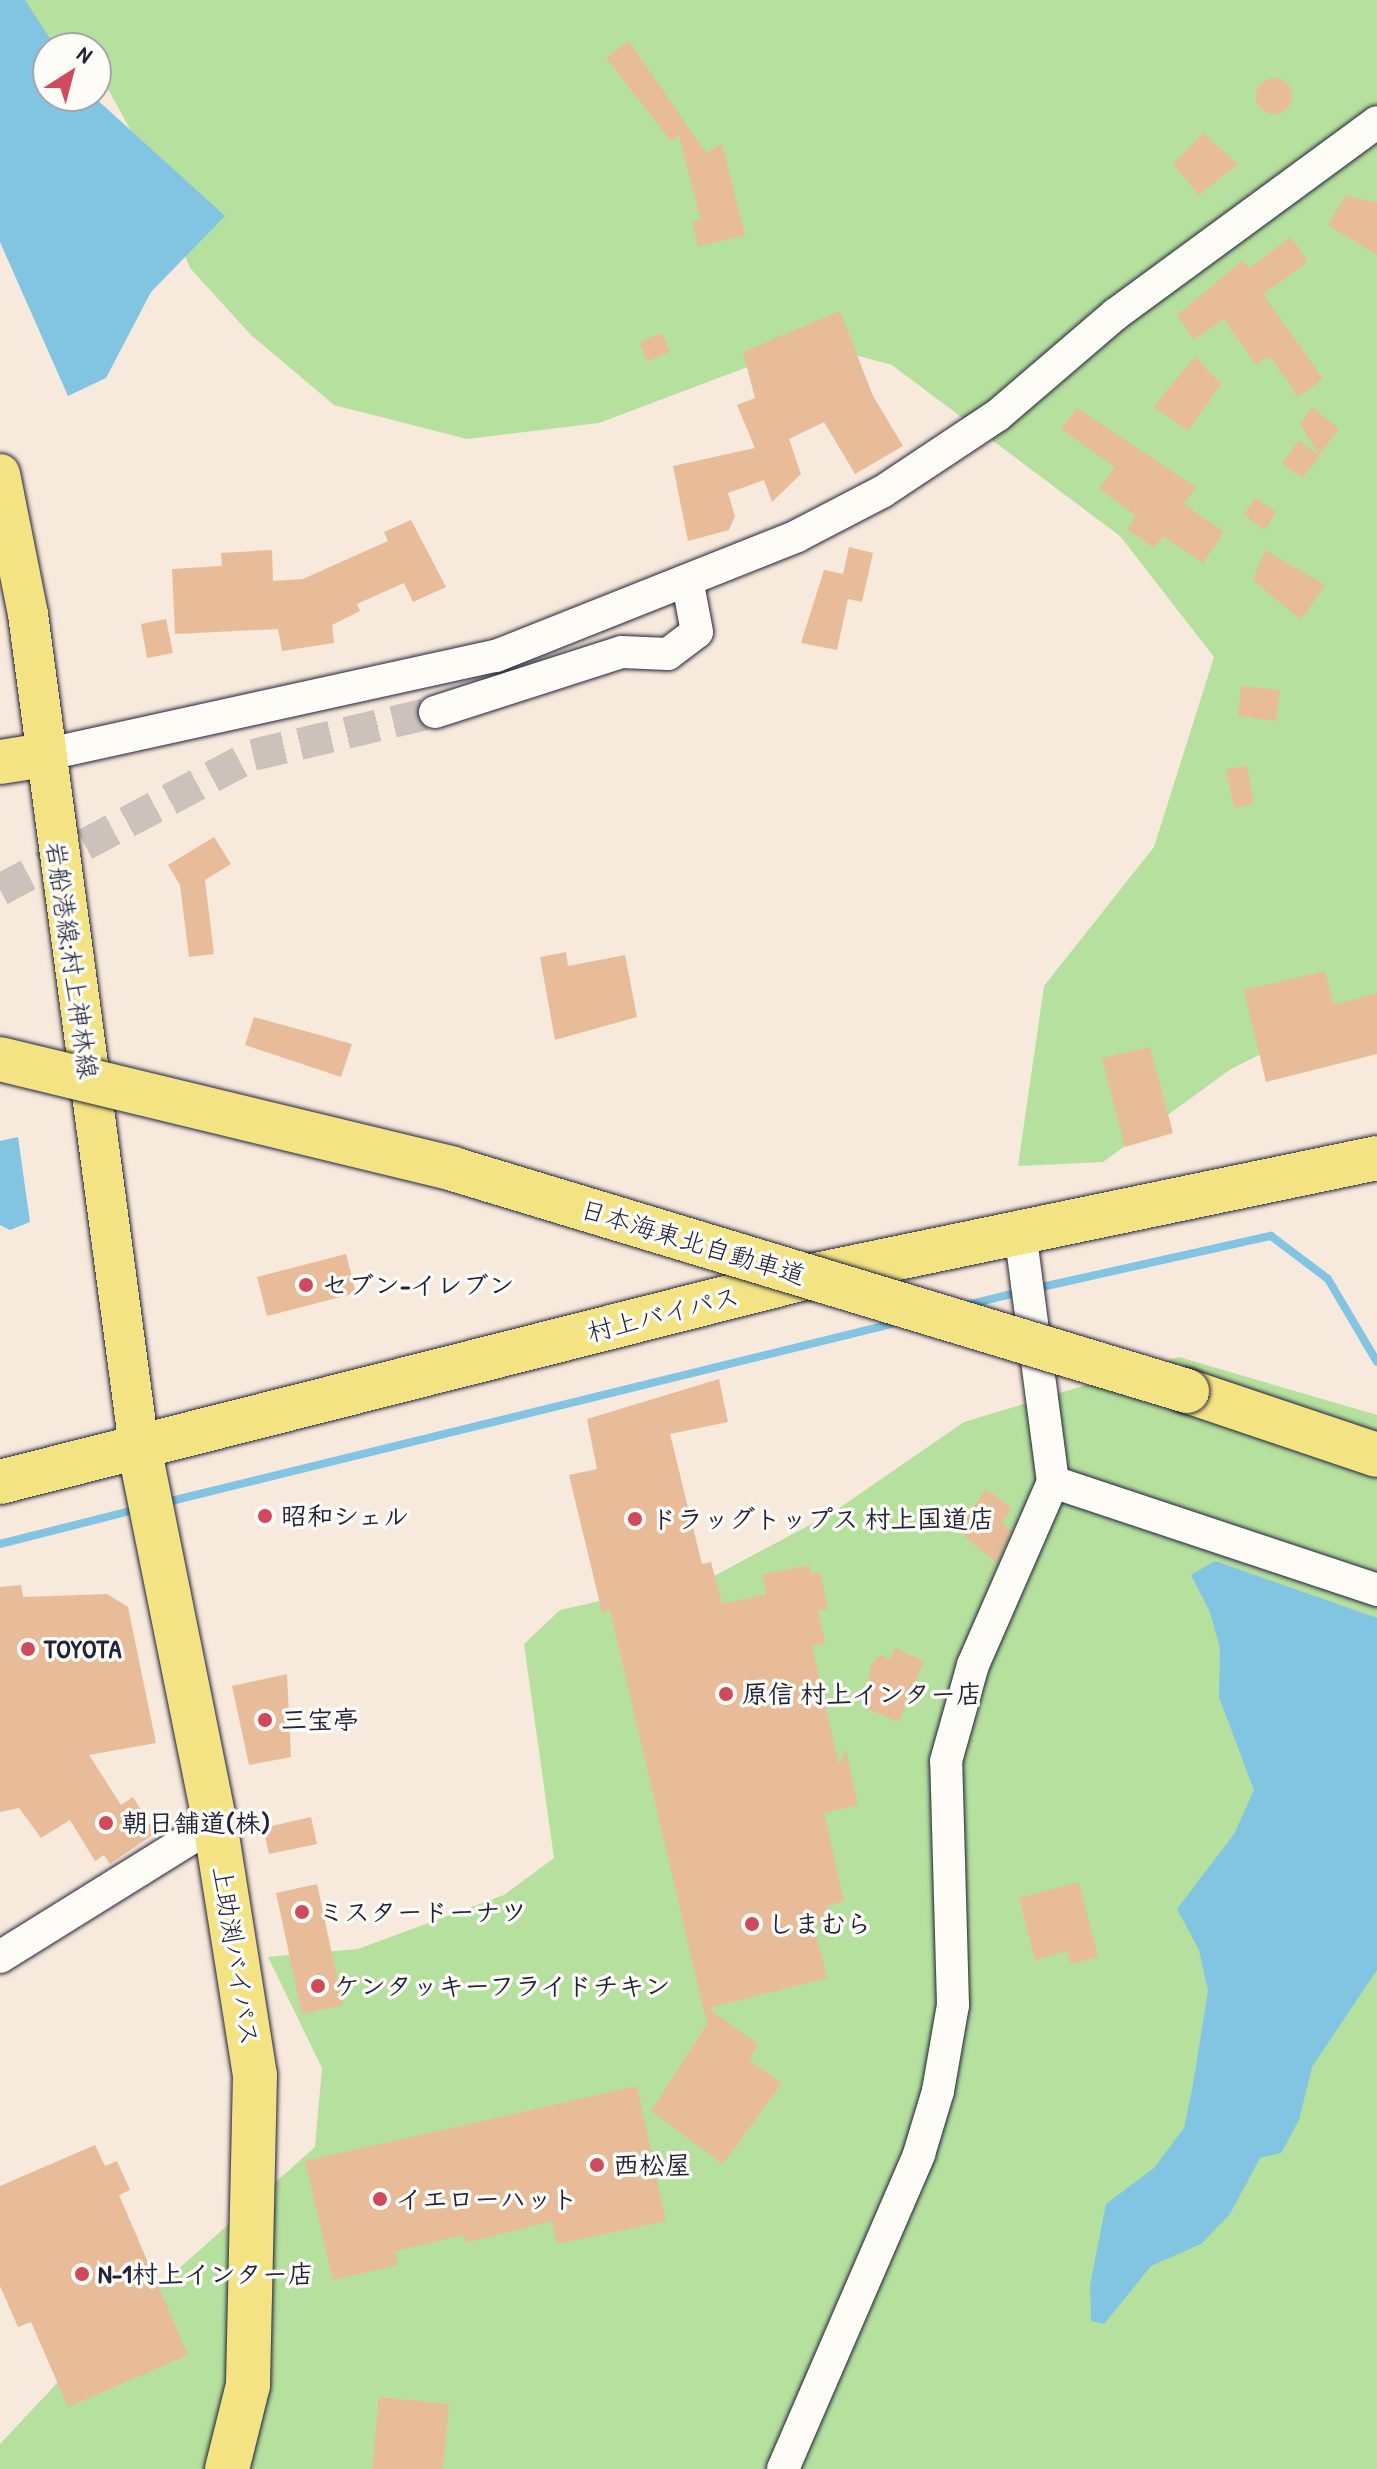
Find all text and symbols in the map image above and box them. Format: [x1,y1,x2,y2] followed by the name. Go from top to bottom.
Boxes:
[32,32,112,112] north arrow
[71,39,98,70] text: N
[40,839,104,1081] street label: 岩船港線;村上神林線
[577,1193,809,1291] street label: 日本海東北自動車道
[322,1269,515,1301] place label: セブン-イレブン
[297,1276,315,1294] marker: セブン-イレブン
[584,1280,742,1348] street label: 村上バイパス
[281,1500,411,1532] place label: 昭和シェル
[651,1503,995,1535] place label: ドラッグトップス 村上国道店
[256,1507,274,1525] marker: 昭和シェル
[626,1510,644,1528] marker: ドラッグトップス 村上国道店
[44,1633,121,1665] place label: TOYOTA
[19,1640,37,1658] marker: TOYOTA
[742,1678,982,1710] place label: 原信 村上インター店
[717,1685,735,1703] marker: 原信 村上インター店
[281,1704,359,1736] place label: 三宝亭
[256,1711,274,1729] marker: 三宝亭
[122,1807,270,1839] place label: 朝日舗道(株)
[97,1814,115,1832] marker: 朝日舗道(株)
[206,1864,266,2048] street label: 上助渕バイパス
[318,1896,526,1928] place label: ミスタードーナツ
[293,1903,311,1921] marker: ミスタードーナツ
[768,1908,872,1940] place label: しまむら
[743,1915,761,1933] marker: しまむら
[334,1970,672,2002] place label: ケンタッキーフライドチキン
[309,1977,327,1995] marker: ケンタッキーフライドチキン
[613,2149,691,2181] place label: 西松屋
[588,2156,606,2174] marker: 西松屋
[396,2183,578,2215] place label: イエローハット
[371,2190,389,2208] marker: イエローハット
[98,2258,314,2290] place label: N-1村上インター店
[73,2265,91,2283] marker: N-1村上インター店

